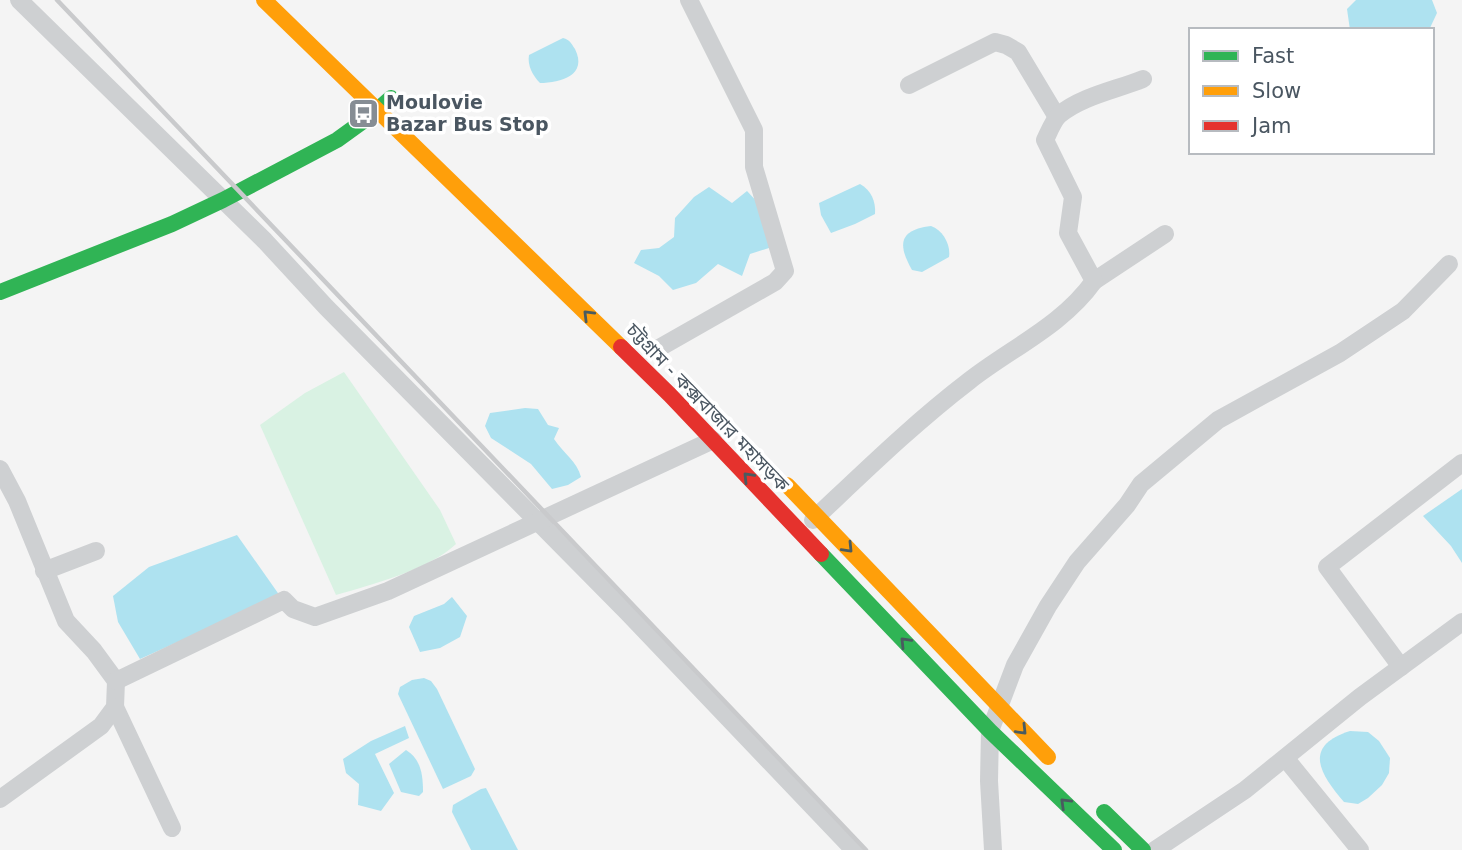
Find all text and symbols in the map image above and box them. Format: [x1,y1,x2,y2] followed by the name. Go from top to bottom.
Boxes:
[1189,28,1434,154] legend
[1252,44,1294,68] text: Fast
[1252,79,1301,103] text: Slow
[386,91,549,135] place label: Moulovie Bazar Bus Stop
[346,96,380,130] bus stop icon: Moulovie Bazar Bus Stop
[1250,114,1292,138] text: Jam
[584,311,596,323] one-way arrow
[621,318,794,496] street label: চট্টগ্রাম - কক্সবাজার মহাসড়ক
[743,472,756,485] one-way arrow
[839,540,852,553] one-way arrow
[900,637,913,650] one-way arrow
[1013,722,1026,735] one-way arrow
[1060,798,1073,811] one-way arrow

